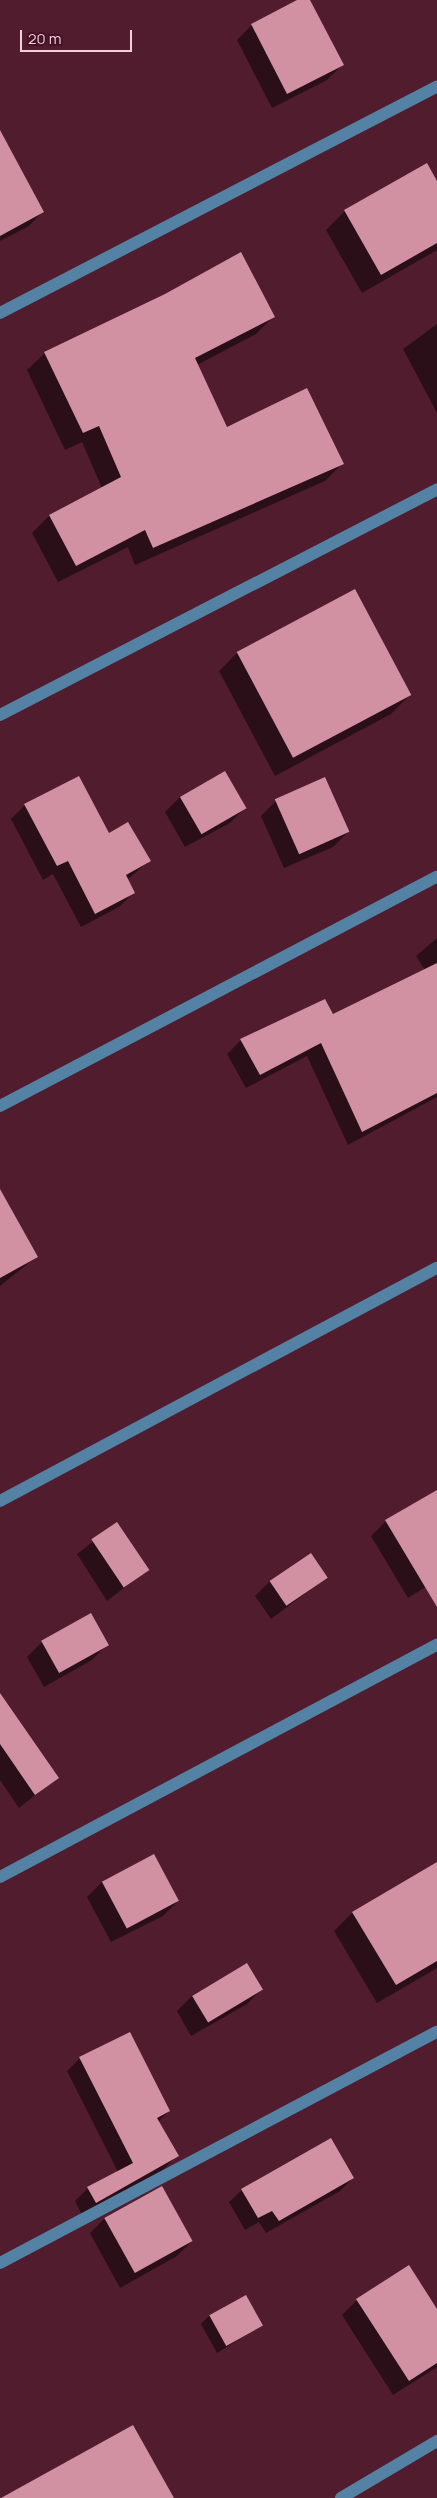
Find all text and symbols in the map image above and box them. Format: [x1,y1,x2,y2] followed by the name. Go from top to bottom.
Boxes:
[22,20,135,52] scale bar
[28,28,61,49] text: 20 m

